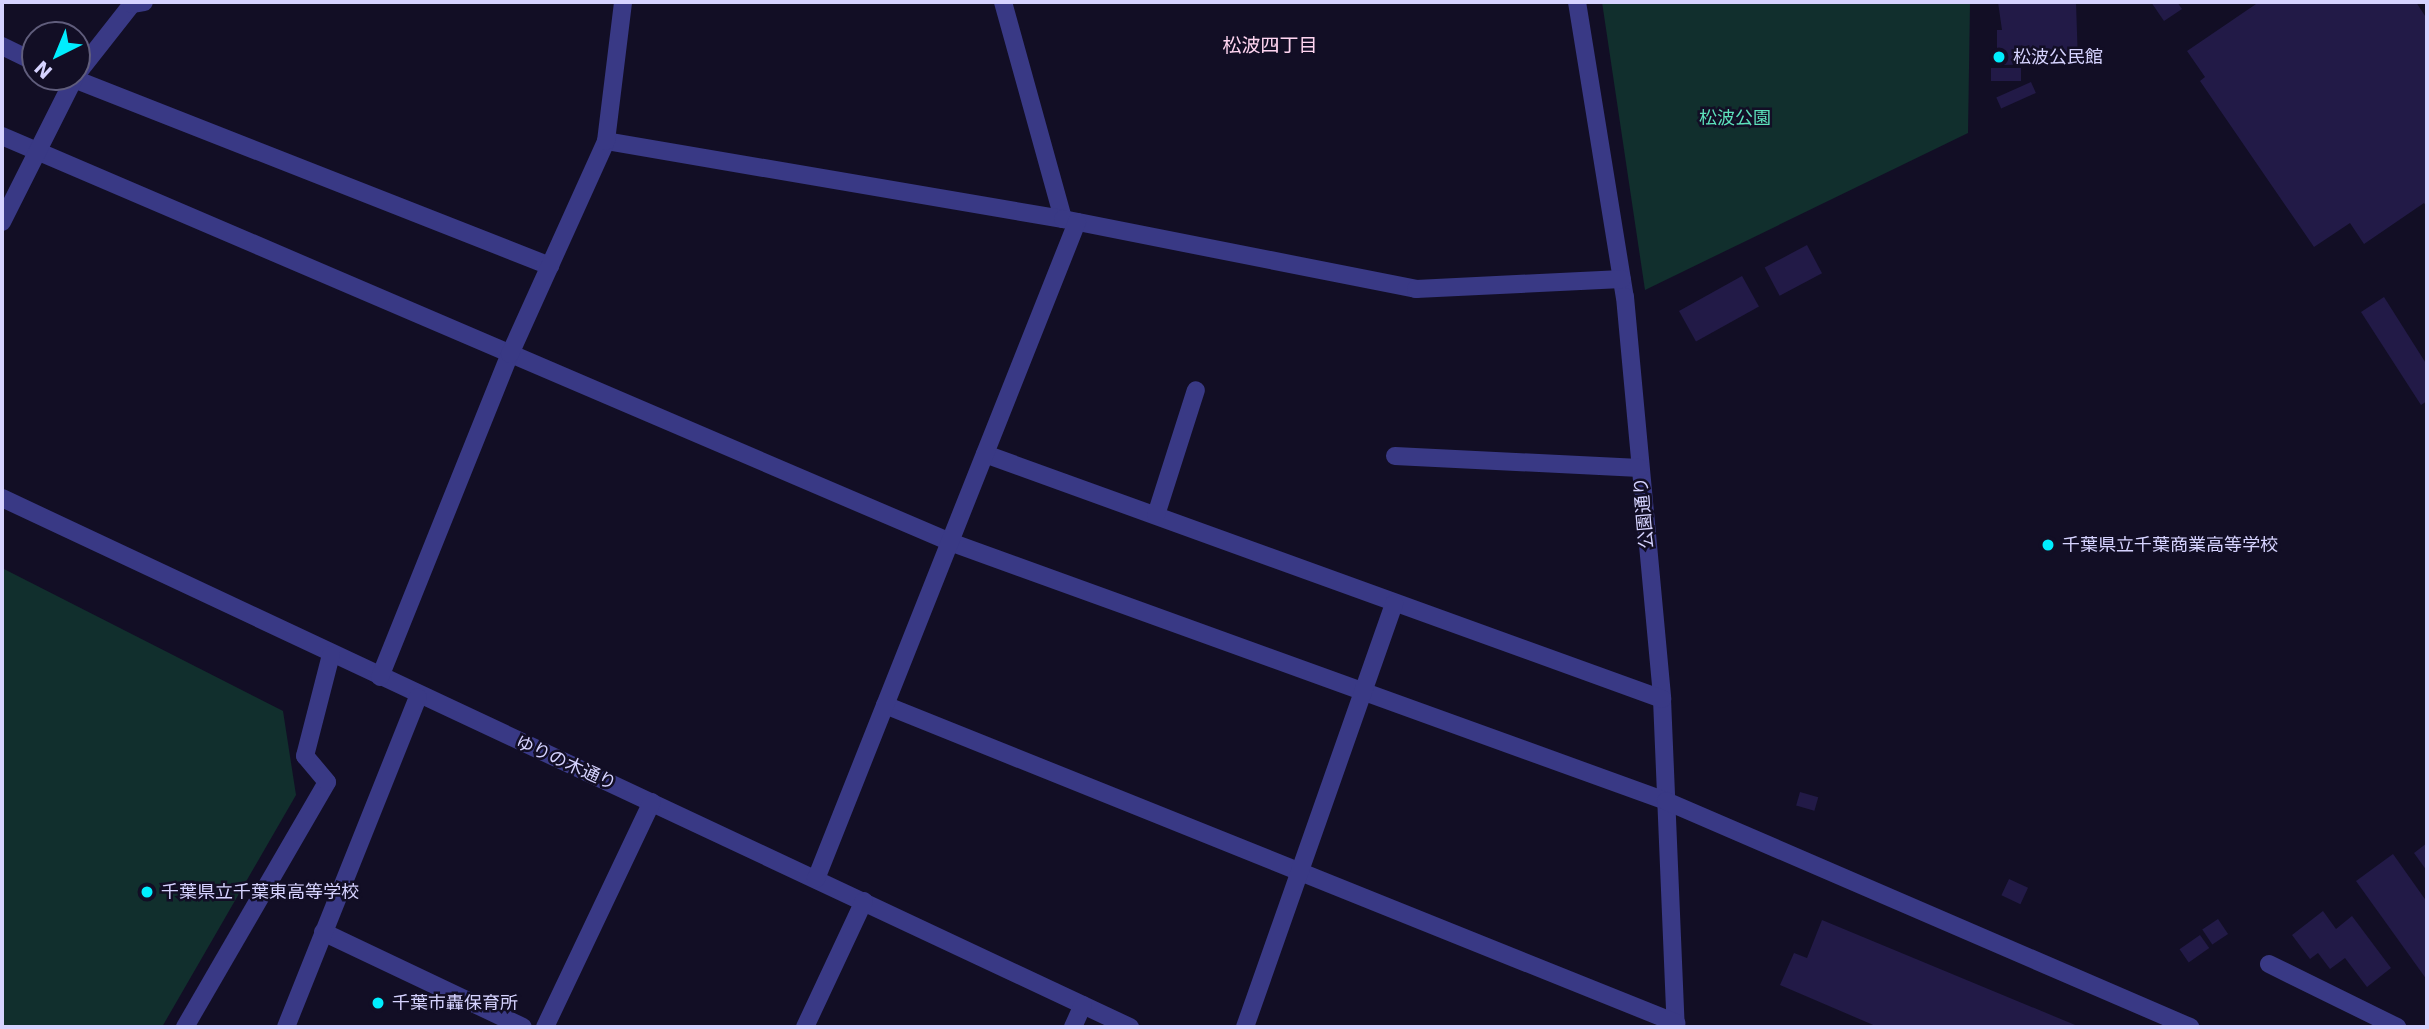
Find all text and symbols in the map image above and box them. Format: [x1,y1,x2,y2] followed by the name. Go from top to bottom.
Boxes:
[21,21,91,91] north arrow
[1223,35,1317,57] district label: 松波四丁目
[2013,46,2103,68] place label: 松波公民館
[1991,49,2007,65] marker: 松波公民館
[30,56,56,83] text: N
[1699,107,1771,129] park label: 松波公園
[1630,476,1658,550] street label: 公園通り
[2062,534,2278,556] place label: 千葉県立千葉商業高等学校
[2040,537,2056,553] marker: 千葉県立千葉商業高等学校
[512,731,620,795] street label: ゆりの木通り
[161,881,359,903] place label: 千葉県立千葉東高等学校
[139,884,155,900] marker: 千葉県立千葉東高等学校
[392,992,518,1014] place label: 千葉市轟保育所
[370,995,386,1011] marker: 千葉市轟保育所

